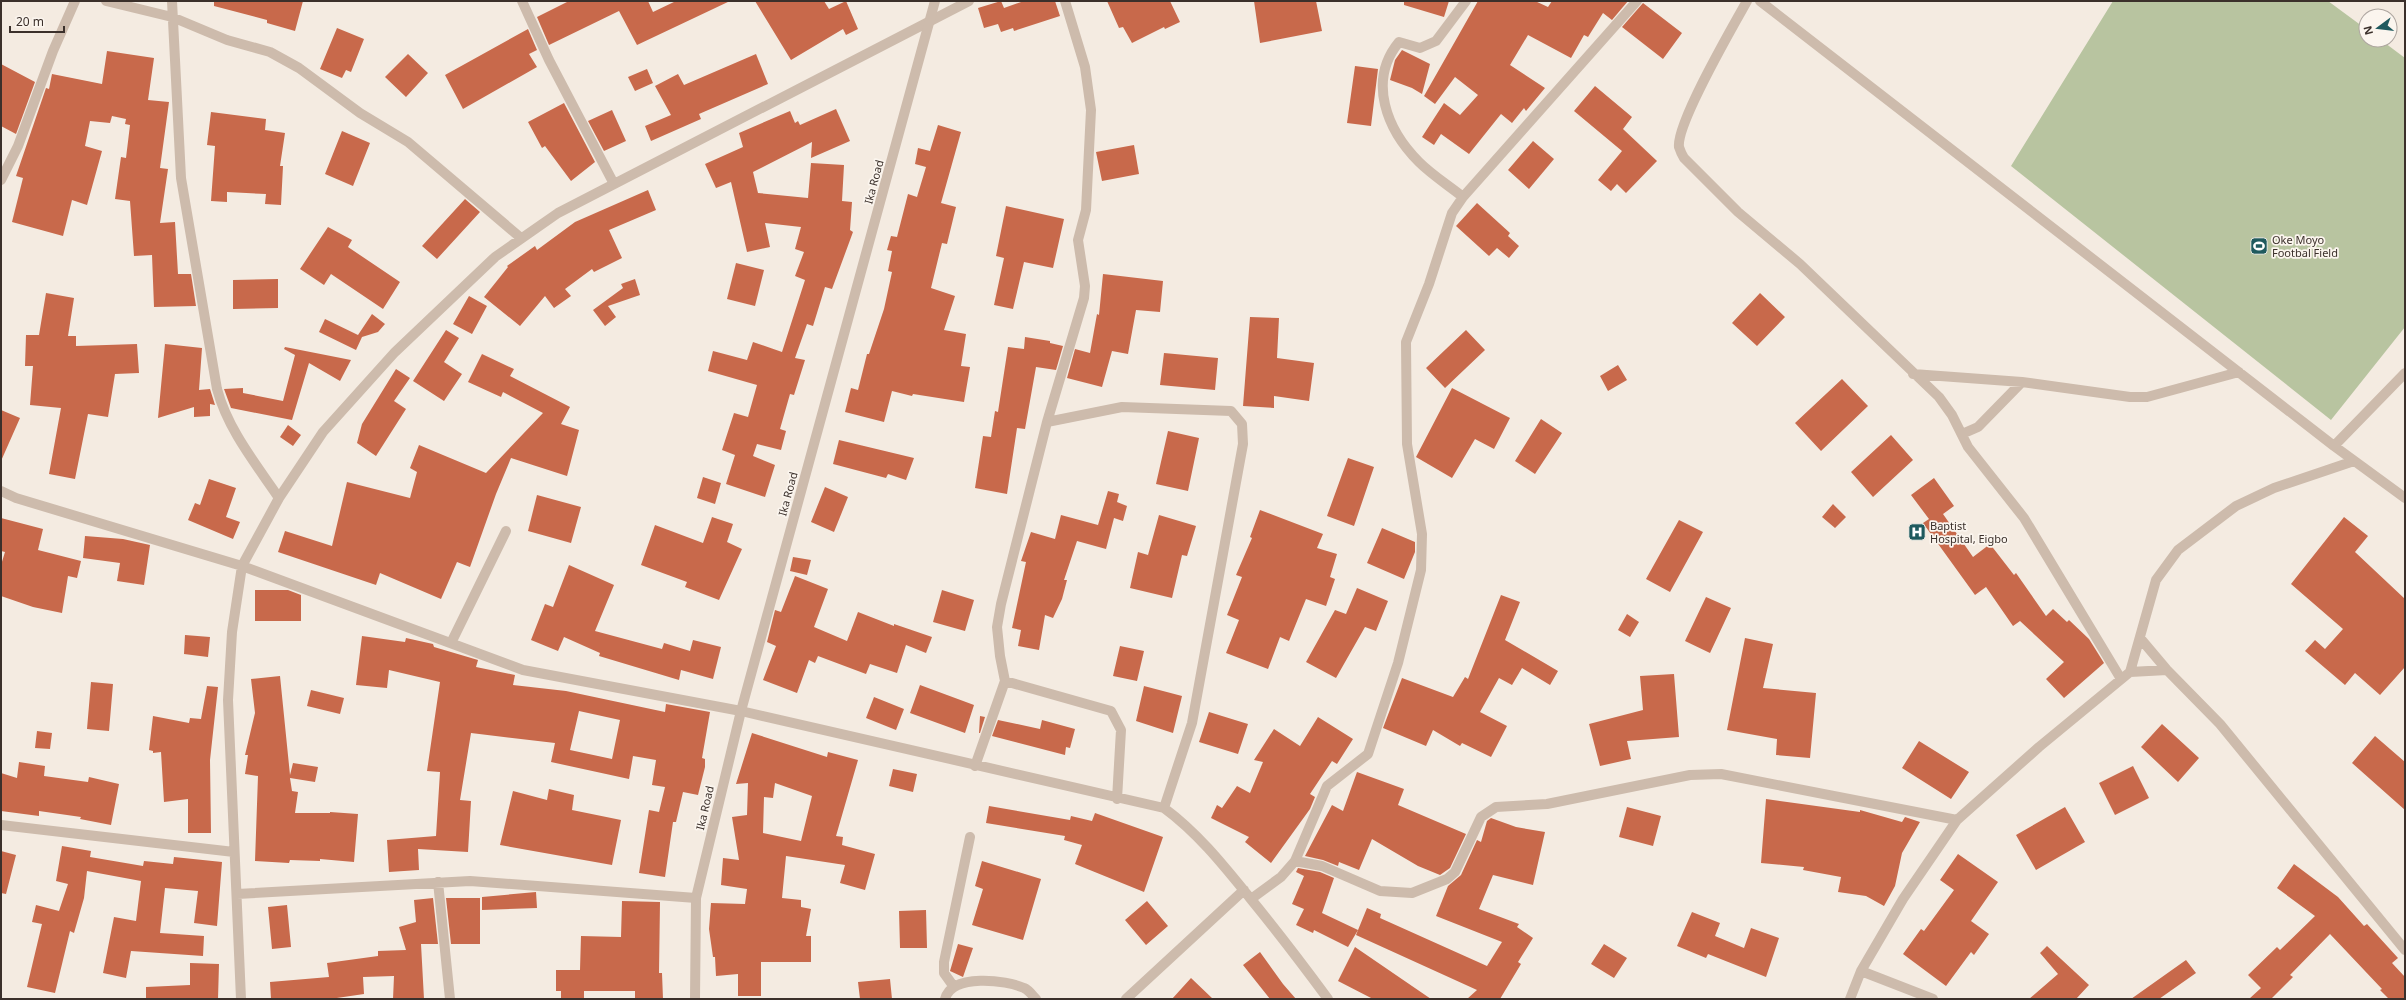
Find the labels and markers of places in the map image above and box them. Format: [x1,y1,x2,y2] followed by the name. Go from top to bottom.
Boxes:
[2272,232,2338,260] place label: Oke Moyo Footbal Field
[2249,236,2269,256] sports icon: Oke Moyo Footbal Field
[1930,518,2008,546] place label: Baptist Hospital, Eigbo
[1907,522,1927,542] hospital icon: Baptist Hospital, Eigbo

